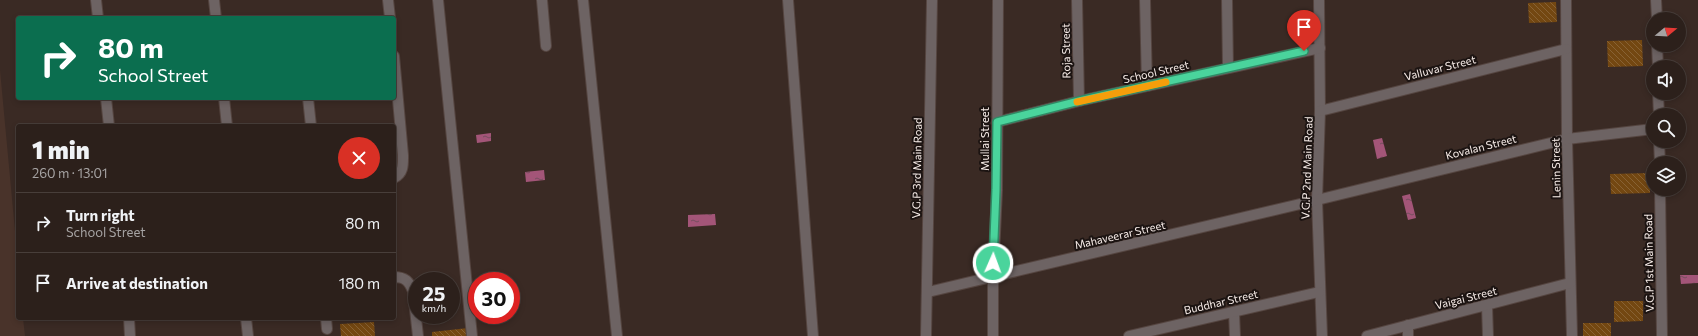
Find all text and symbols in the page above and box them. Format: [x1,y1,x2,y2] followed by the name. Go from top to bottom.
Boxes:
[1287,10,1321,51] pin
[1646,12,1686,52] north arrow
[1646,12,1686,196] map controls
[1293,16,1315,38] icon: arrive
[1059,23,1072,79] street label: Roja Street
[98,30,164,64] text: 80 m
[32,32,84,84] icon: right
[1403,52,1478,83] street label: Valluvar Street
[1122,57,1191,85] street label: School Street
[1646,60,1686,100] button: sound
[98,64,208,86] text: School Street
[978,107,991,171] street label: Mullai Street
[1646,108,1686,148] button: search
[1298,116,1315,220] street label: V.G.P 2nd Main Road
[909,117,924,219] street label: V.G.P 3rd Main Road
[1444,131,1518,162] street label: Kovalan Street
[32,135,90,164] text: 1 min
[338,137,380,179] button: close
[1548,137,1563,198] street label: Lenin Street
[1646,156,1686,196] button: layers
[32,165,108,181] text: 260 m · 13:01
[66,206,135,224] text: Turn right
[32,212,54,234] icon: right
[345,214,380,232] text: 80 m
[1641,214,1656,312] street label: V.G.P 1st Main Road
[1073,218,1167,251] street label: Mahaveerar Street
[66,224,146,240] text: School Street
[972,242,1014,284] position arrow
[32,272,54,294] icon: arrive
[468,272,520,324] speed limit sign: 30
[66,274,208,292] text: Arrive at destination
[339,274,380,292] text: 180 m
[422,281,446,305] text: 25
[1434,283,1499,311] street label: Vaigai Street
[1183,287,1260,316] street label: Buddhar Street
[422,302,446,314] text: km/h

